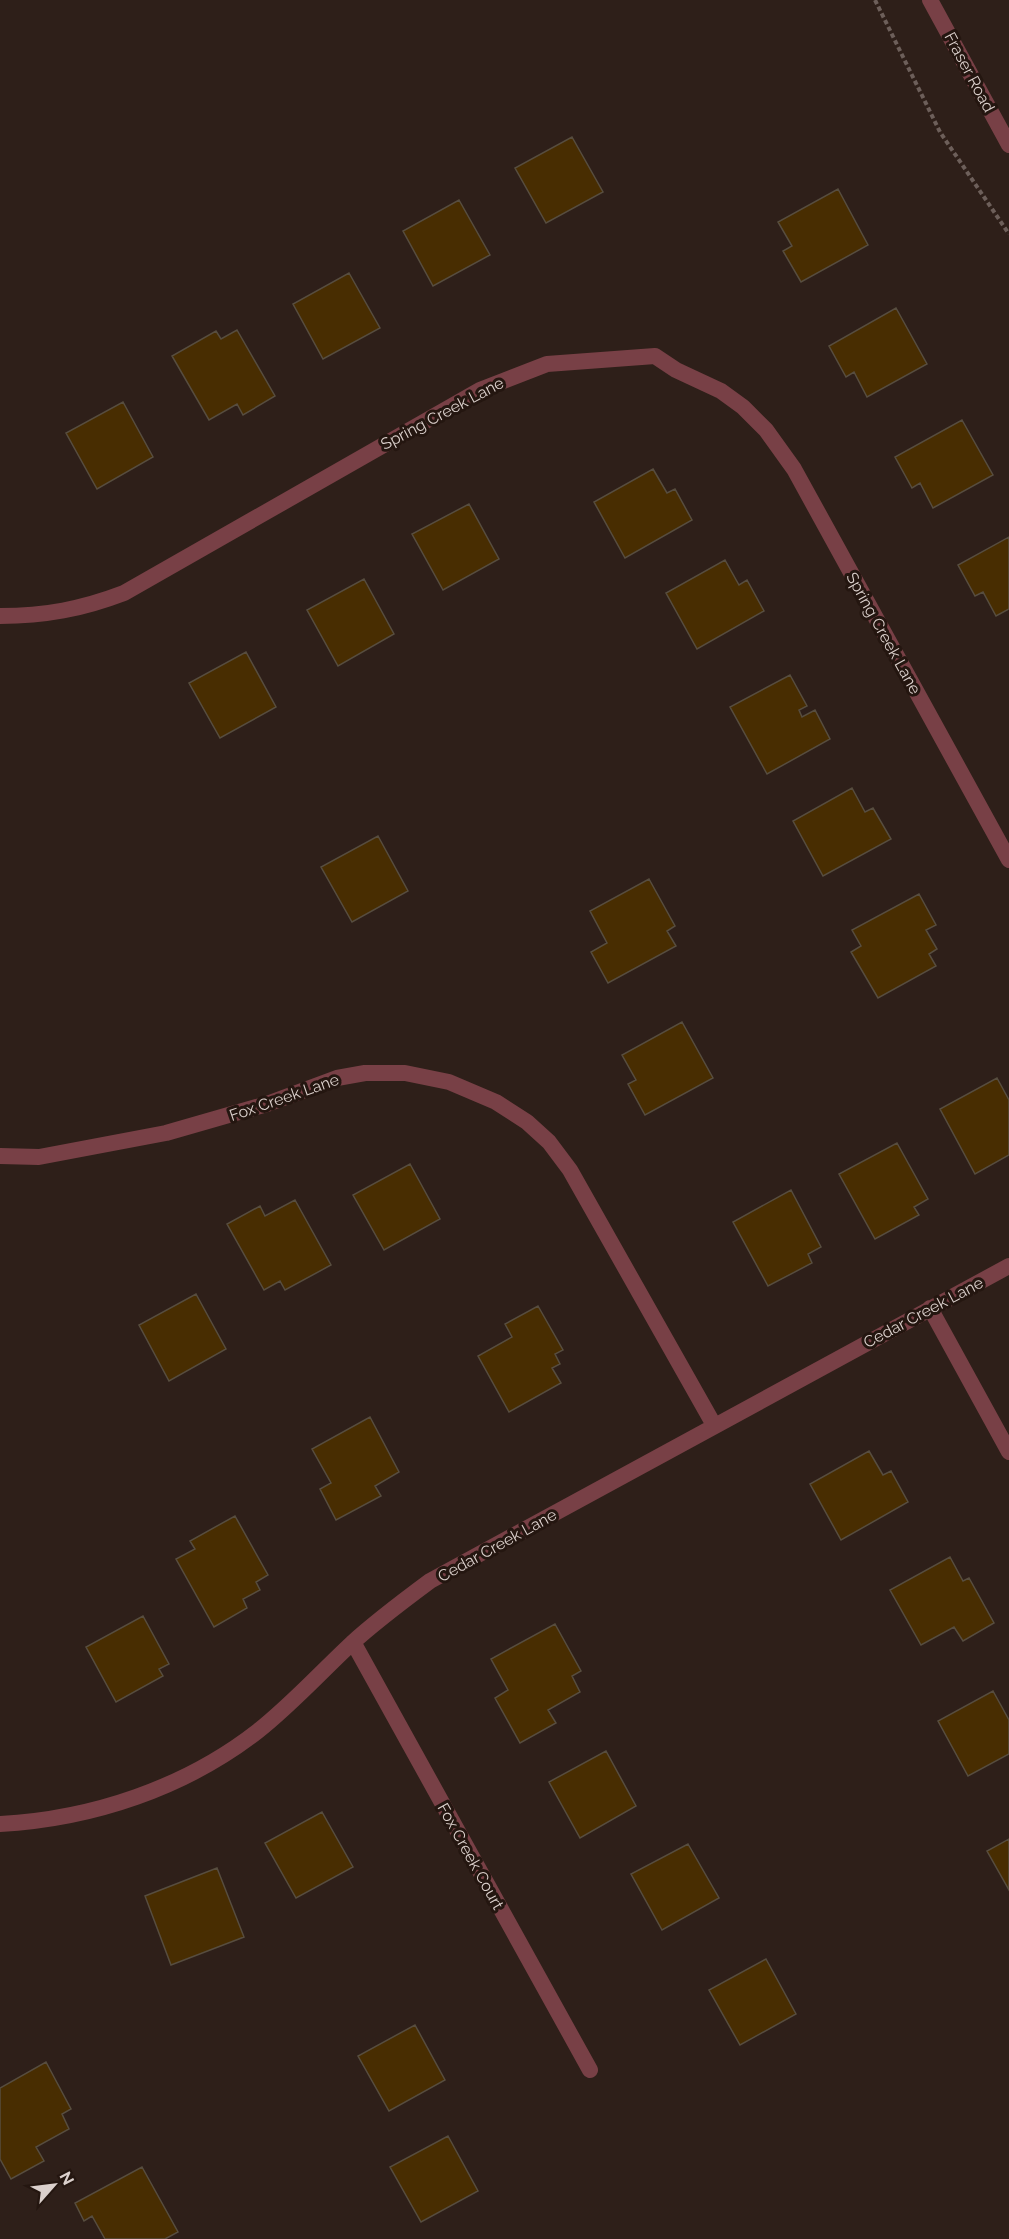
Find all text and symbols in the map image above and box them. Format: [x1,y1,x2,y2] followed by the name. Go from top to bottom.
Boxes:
[941,29,999,116] street label: Fraser Road
[378,373,507,454] street label: Spring Creek Lane
[842,569,925,698] street label: Spring Creek Lane
[227,1070,341,1125] street label: Fox Creek Lane
[860,1273,986,1352] street label: Cedar Creek Lane
[435,1505,560,1586] street label: Cedar Creek Lane
[433,1800,508,1913] street label: Fox Creek Court
[24,2155,84,2215] north arrow
[56,2168,78,2188] text: N

